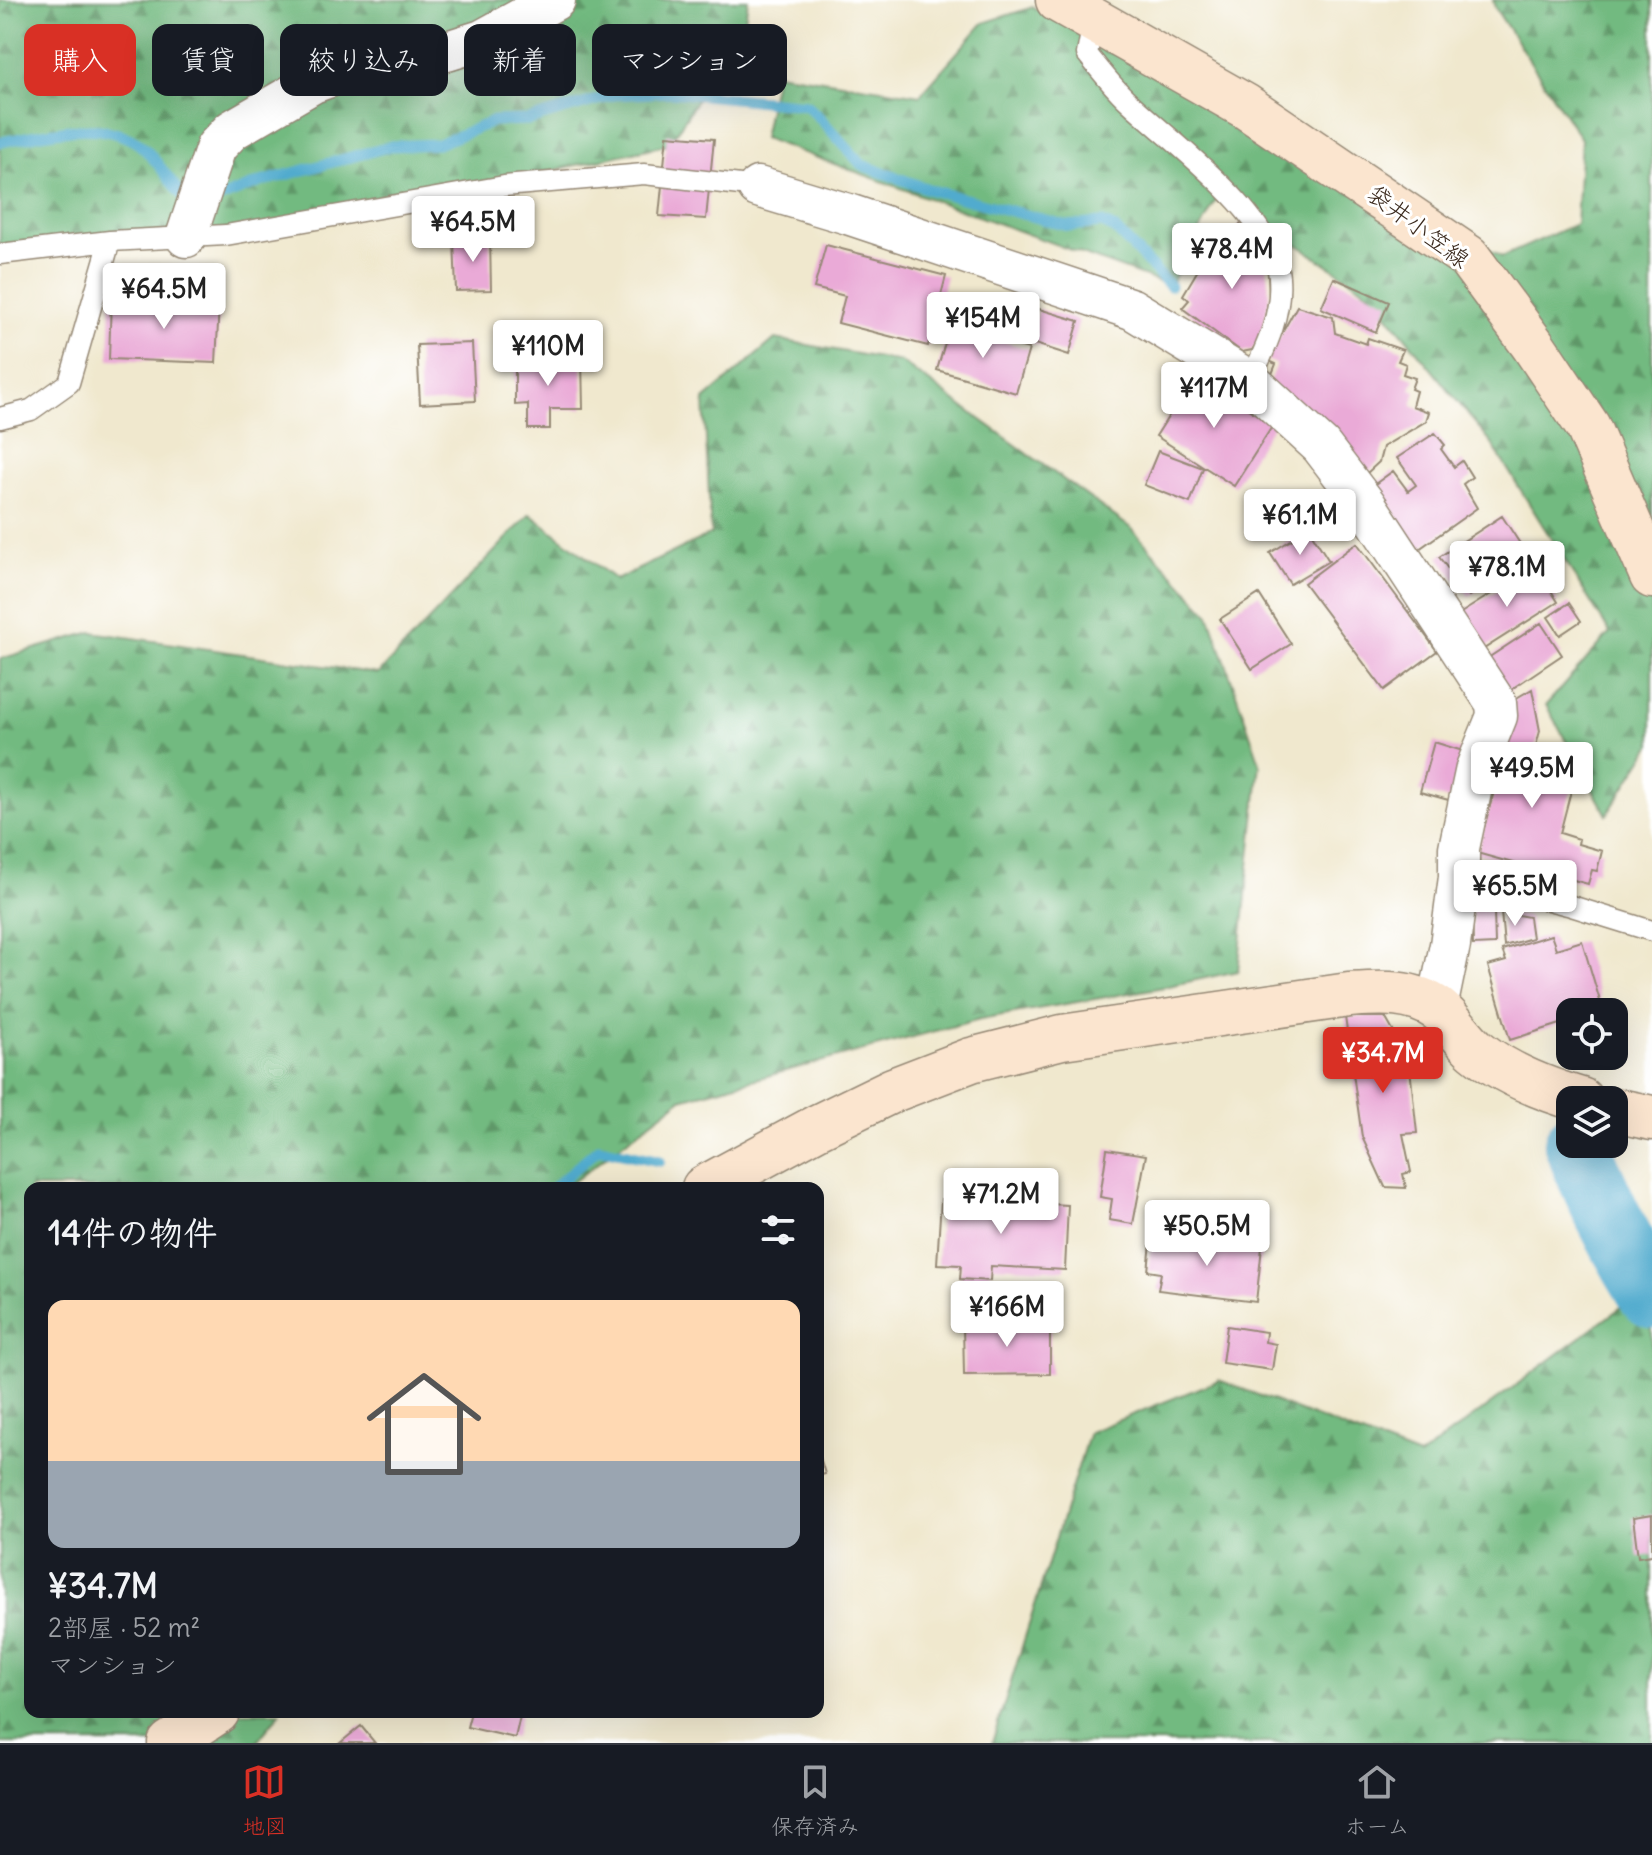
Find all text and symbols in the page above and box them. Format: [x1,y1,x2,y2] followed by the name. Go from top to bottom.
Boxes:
[24,24,136,96] chip: 購入
[152,24,264,96] chip: 賃貸
[280,24,448,96] chip: 絞り込み
[464,24,576,96] chip: 新着
[592,24,787,96] chip: マンション
[1362,178,1476,274] street label: 袋井小笠線
[408,196,538,264] pin: ¥64.5M
[430,205,516,238] text: ¥64.5M
[1167,223,1297,291] pin: ¥78.4M
[1190,232,1274,265] text: ¥78.4M
[99,263,229,331] pin: ¥64.5M
[121,272,207,305] text: ¥64.5M
[927,292,1039,360] pin: ¥154M
[945,301,1021,334] text: ¥154M
[492,320,604,388] pin: ¥110M
[511,329,585,362] text: ¥110M
[1158,362,1270,430] pin: ¥117M
[1179,371,1249,404] text: ¥117M
[1235,489,1365,557] pin: ¥61.1M
[1262,498,1338,531] text: ¥61.1M
[1442,541,1572,609] pin: ¥78.1M
[1468,550,1546,583] text: ¥78.1M
[1467,742,1597,810] pin: ¥49.5M
[1489,751,1575,784] text: ¥49.5M
[1450,860,1580,928] pin: ¥65.5M
[1472,869,1558,902] text: ¥65.5M
[1556,998,1628,1158] map controls
[1556,998,1628,1070] button: locate
[1318,1027,1448,1095] pin: ¥34.7M
[1341,1036,1425,1069] text: ¥34.7M
[1556,1086,1628,1158] button: layers
[936,1168,1066,1236] pin: ¥71.2M
[961,1177,1041,1210] text: ¥71.2M
[1142,1200,1272,1268] pin: ¥50.5M
[756,1208,800,1252] icon: filters
[1163,1209,1251,1242] text: ¥50.5M
[48,1211,217,1254] text: 14件の物件
[951,1281,1063,1349] pin: ¥166M
[969,1290,1045,1323] text: ¥166M
[352,1352,496,1496] icon: home
[48,1564,158,1607] text: ¥34.7M
[48,1611,200,1644] text: 2部屋 · 52 m²
[48,1648,177,1681] text: マンション
[242,1760,286,1840] tab: 地図
[771,1760,859,1840] tab: 保存済み
[1344,1760,1410,1840] tab: ホーム

